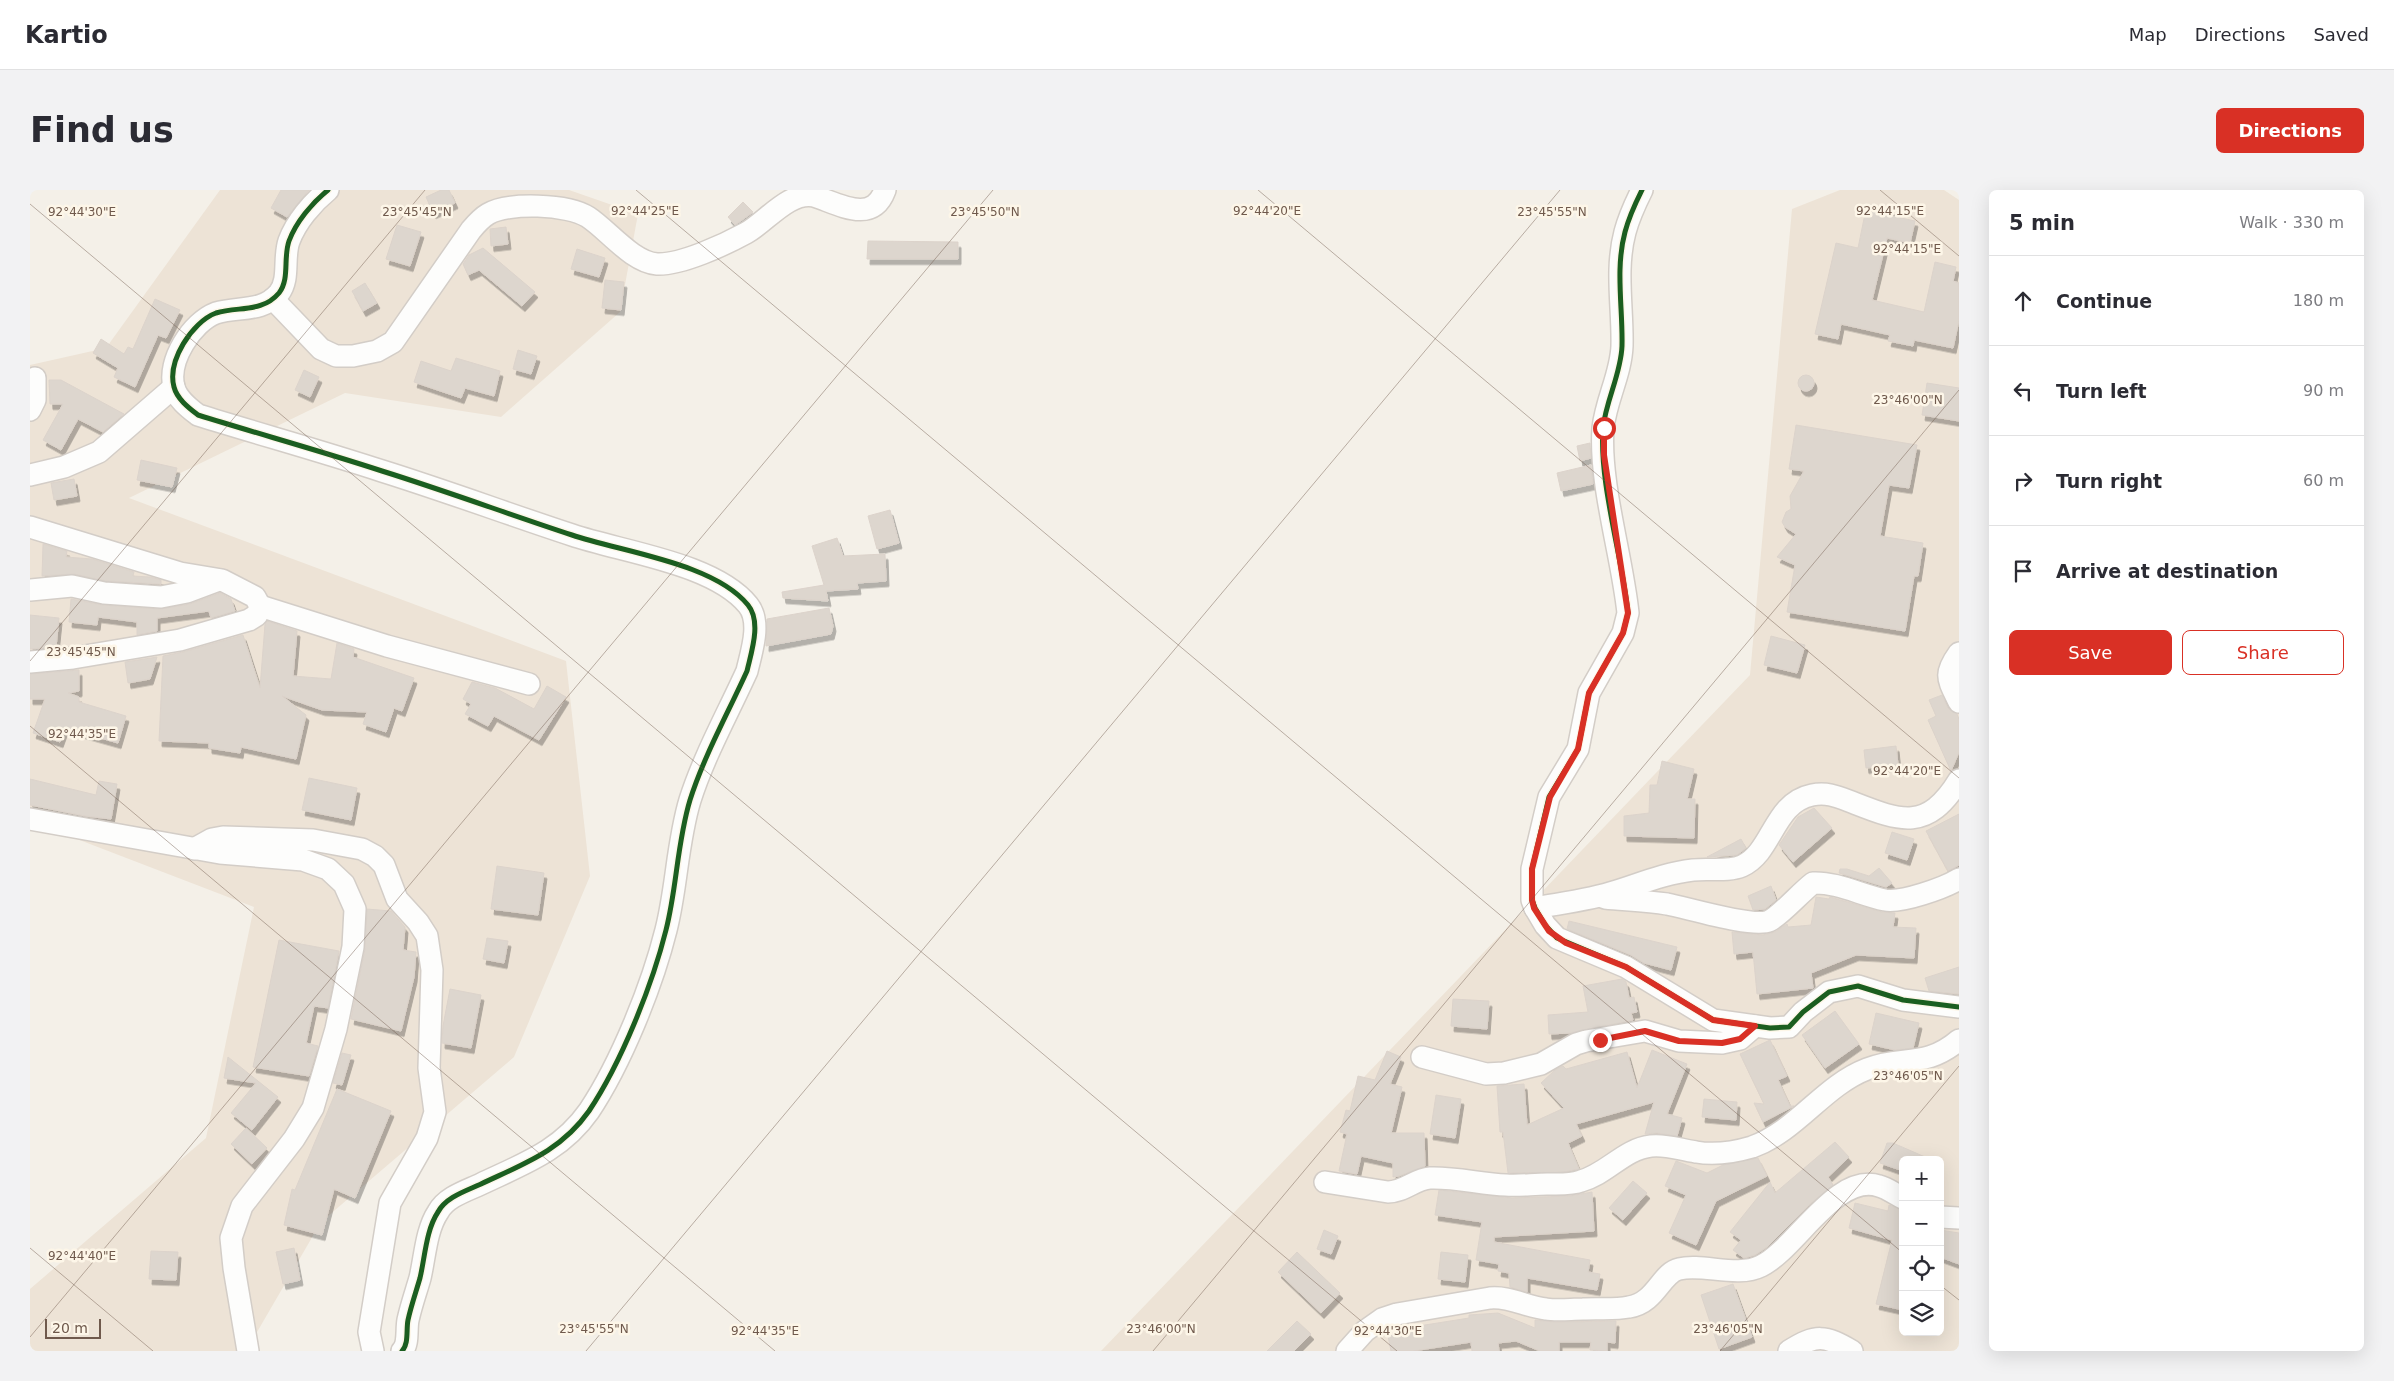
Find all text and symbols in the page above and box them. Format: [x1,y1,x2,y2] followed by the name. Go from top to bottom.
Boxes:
[25,21,108,49] text: Kartio
[2129,24,2167,45] text: Map
[2195,24,2285,45] text: Directions
[2313,24,2369,45] text: Saved
[2216,108,2364,153] button: Directions
[30,110,174,150] text: Find us
[611,204,679,218] text: 92°44'25"E
[1233,204,1301,218] text: 92°44'20"E
[1856,204,1924,218] text: 92°44'15"E
[48,205,116,219] text: 92°44'30"E
[382,205,452,219] text: 23°45'45"N
[950,205,1020,219] text: 23°45'50"N
[1517,205,1587,219] text: 23°45'55"N
[2009,211,2075,235] text: 5 min
[2239,213,2344,232] text: Walk · 330 m
[1873,242,1941,256] text: 92°44'15"E
[2009,287,2037,315] icon: ahead
[2056,290,2152,312] text: Continue
[2293,291,2344,310] text: 180 m
[2009,377,2037,405] icon: left
[2056,380,2147,402] text: Turn left
[2303,381,2344,400] text: 90 m
[1873,393,1943,407] text: 23°46'00"N
[1593,417,1616,440] route start
[2009,467,2037,495] icon: right
[2056,470,2162,492] text: Turn right
[2303,471,2344,490] text: 60 m
[2009,557,2037,585] icon: arrive
[2056,560,2278,582] text: Arrive at destination
[2009,630,2172,675] button: Save
[2182,630,2344,675] button: Share
[46,645,116,659] text: 23°45'45"N
[48,727,116,741] text: 92°44'35"E
[1873,764,1941,778] text: 92°44'20"E
[1589,1029,1612,1052] route end
[1873,1069,1943,1083] text: 23°46'05"N
[1899,1156,1944,1336] map controls
[1899,1156,1944,1201] button: +
[1899,1201,1944,1246] button: −
[1899,1246,1944,1291] button: locate
[48,1249,116,1263] text: 92°44'40"E
[1899,1291,1944,1336] button: layers
[45,1316,101,1339] scale bar
[52,1320,88,1336] text: 20 m
[559,1322,629,1336] text: 23°45'55"N
[1126,1322,1196,1336] text: 23°46'00"N
[1693,1322,1763,1336] text: 23°46'05"N
[731,1324,799,1338] text: 92°44'35"E
[1354,1324,1422,1338] text: 92°44'30"E

